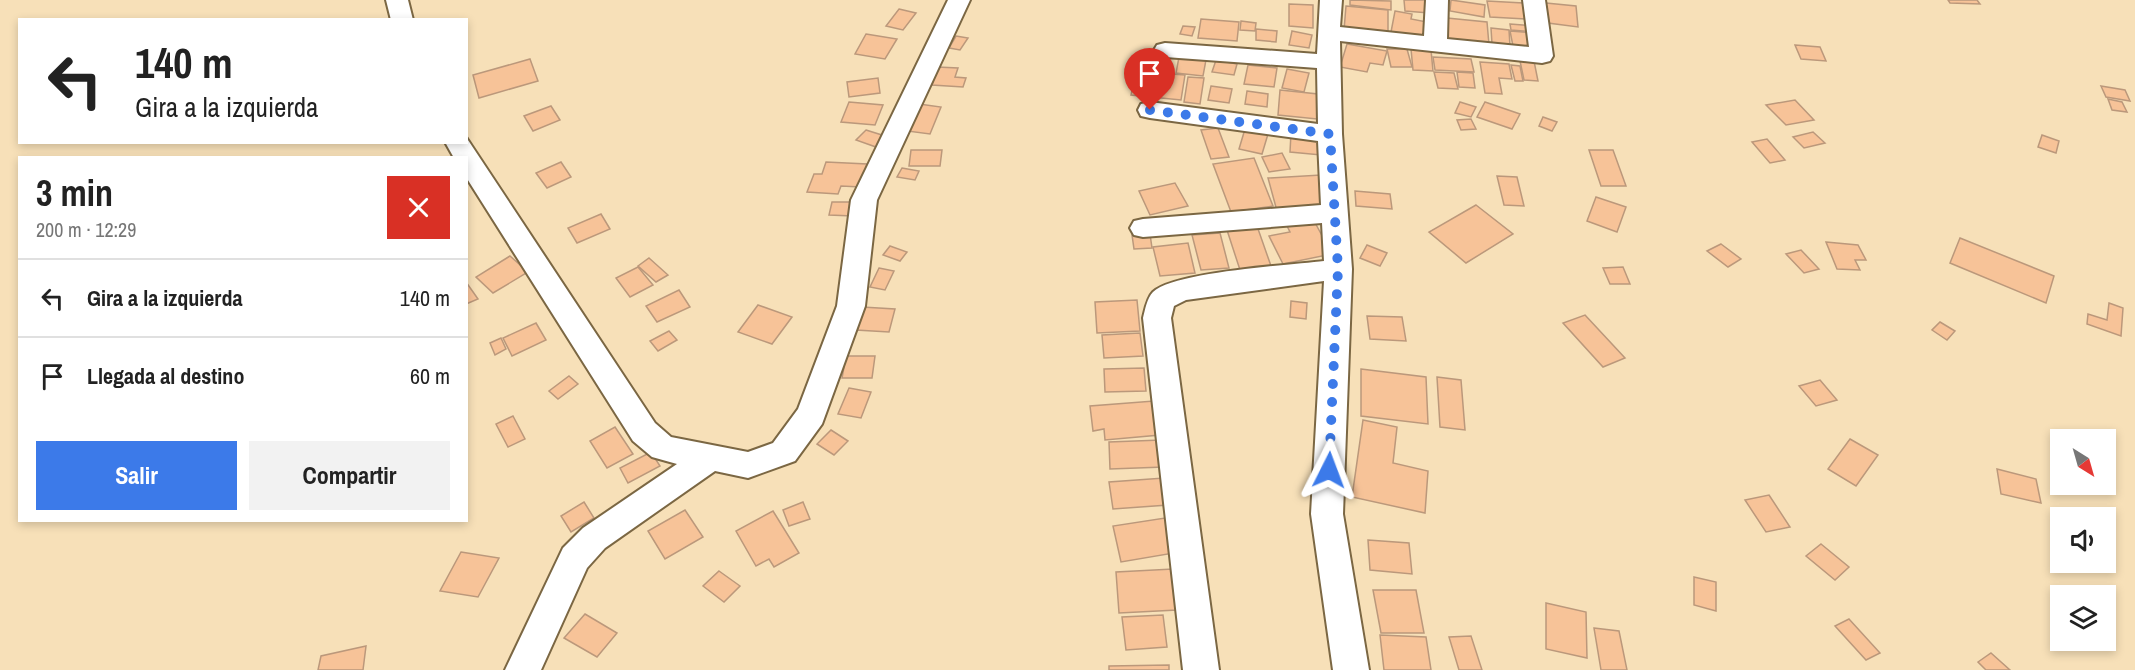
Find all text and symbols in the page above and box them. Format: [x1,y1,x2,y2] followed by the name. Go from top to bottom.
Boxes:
[135,35,233,91] text: 140 m
[36,42,114,120] icon: left
[1124,48,1175,110] pin
[1133,57,1166,90] icon: arrive
[135,89,318,125] text: Gira a la izquierda
[36,169,113,217] text: 3 min
[387,176,450,239] button: close
[36,216,136,243] text: 200 m · 12:29
[36,282,69,315] icon: left
[87,283,242,313] text: Gira a la izquierda
[400,283,450,313] text: 140 m
[36,360,69,393] icon: arrive
[87,361,244,391] text: Llegada al destino
[410,361,450,391] text: 60 m
[2050,429,2116,495] north arrow
[2050,429,2116,651] map controls
[1297,438,1361,502] position arrow
[36,441,237,510] button: Salir
[249,441,450,510] button: Compartir
[2050,507,2116,573] button: sound
[2050,585,2116,651] button: layers

